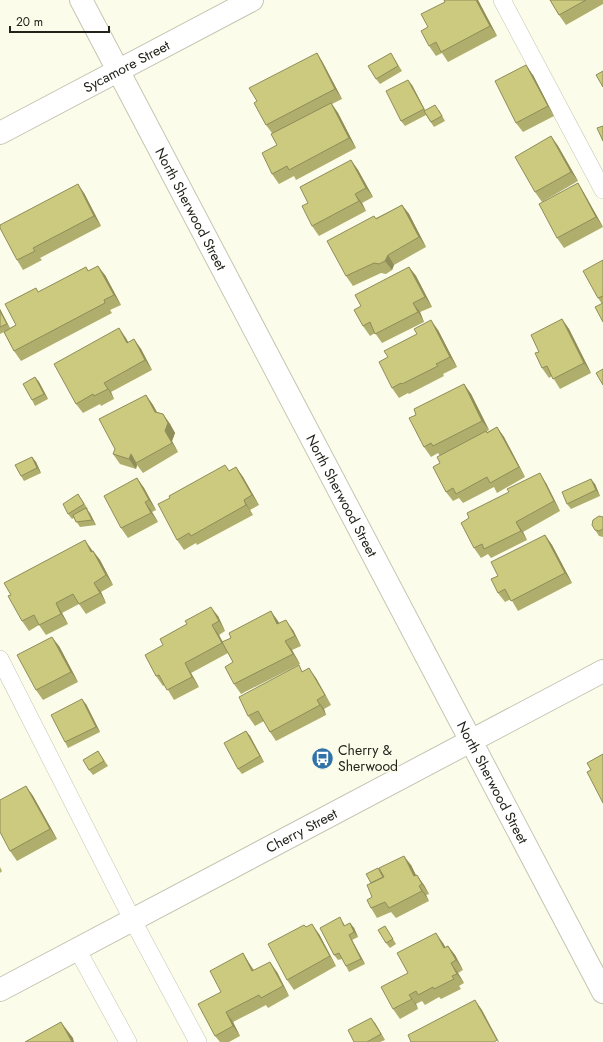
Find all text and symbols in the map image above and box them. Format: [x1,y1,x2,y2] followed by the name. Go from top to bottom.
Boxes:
[10,8,109,34] scale bar
[16,13,43,31] text: 20 m
[80,35,174,97] street label: Sycamore Street
[150,144,232,274] street label: North Sherwood Street
[301,431,383,561] street label: North Sherwood Street
[452,717,533,848] street label: North Sherwood Street
[338,740,398,776] place label: Cherry & Sherwood
[309,745,335,771] bus stop icon: Cherry & Sherwood
[262,803,341,858] street label: Cherry Street

